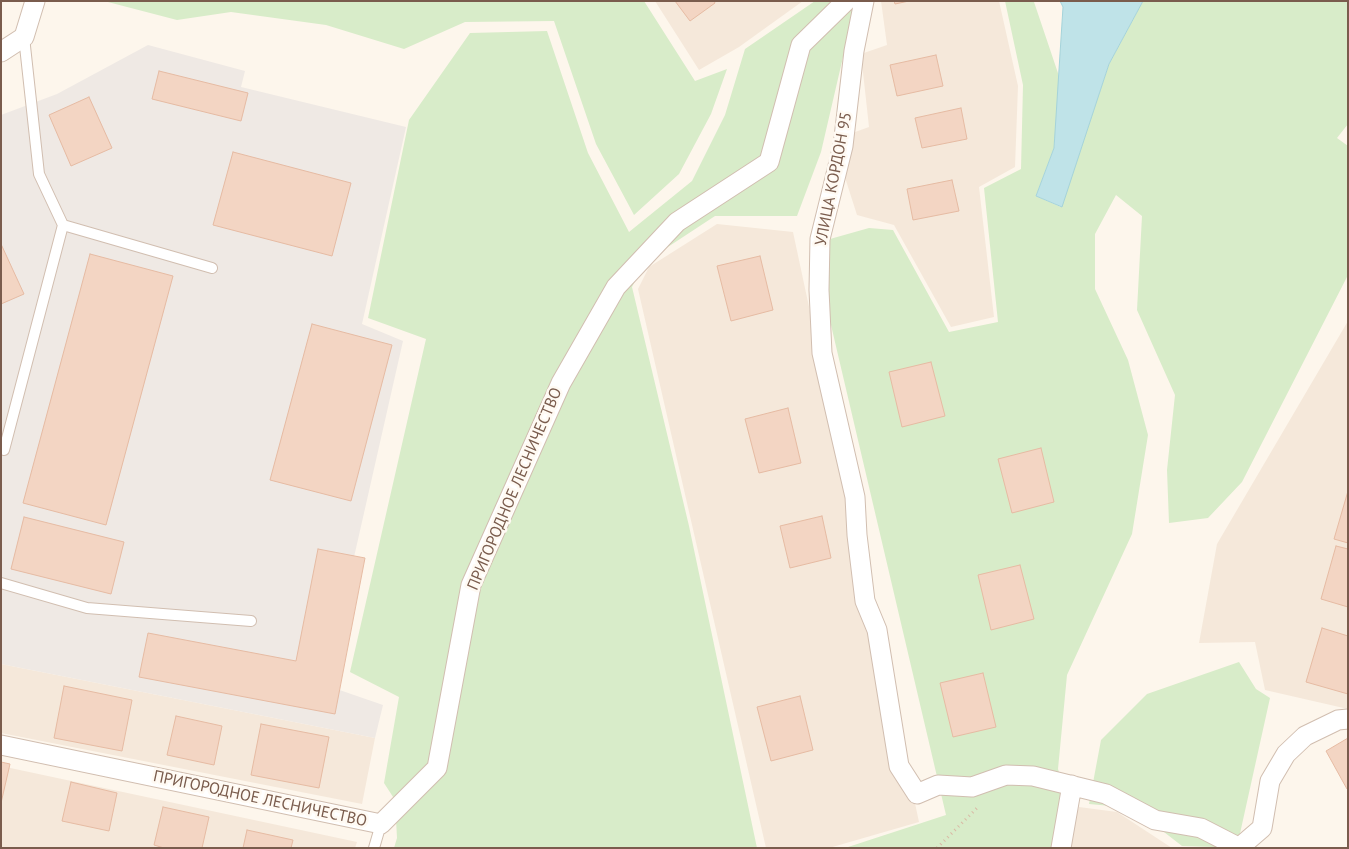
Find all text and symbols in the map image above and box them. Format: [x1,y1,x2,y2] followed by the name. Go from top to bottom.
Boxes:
[812,110,856,248] street label: УЛИЦА КОРДОН 95
[464,385,566,593] street label: ПРИГОРОДНОЕ ЛЕСНИЧЕСТВО
[151,767,369,831] street label: ПРИГОРОДНОЕ ЛЕСНИЧЕСТВО

